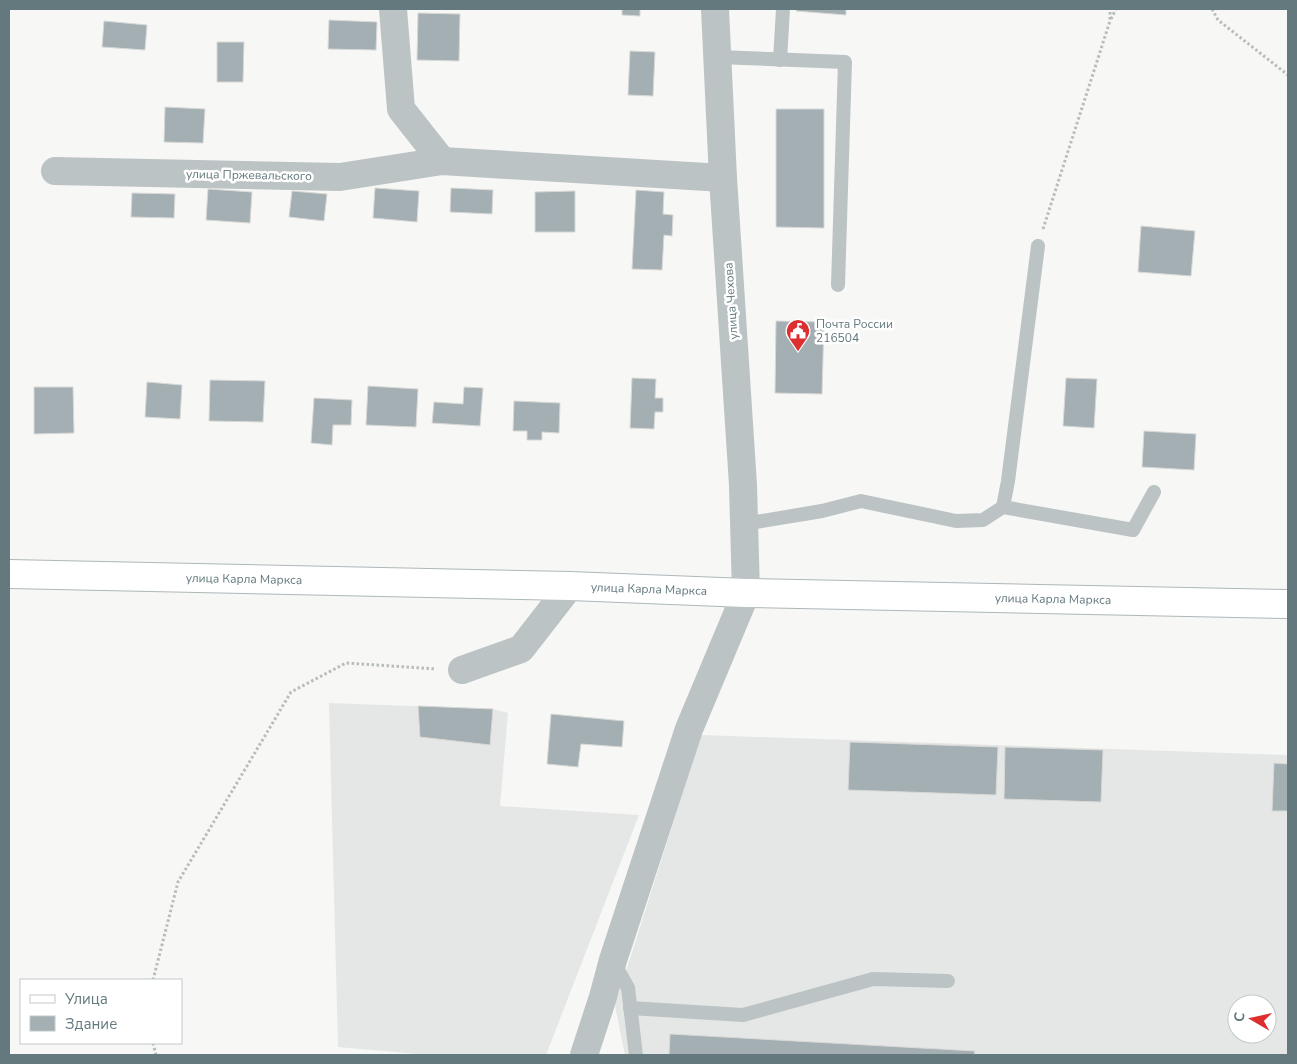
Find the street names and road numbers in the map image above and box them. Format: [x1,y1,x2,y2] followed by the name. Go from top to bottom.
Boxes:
[186,166,312,184] street label: улица Пржевальского
[720,262,742,340] street label: улица Чехова
[186,570,302,588] street label: улица Карла Маркса
[591,579,707,599] street label: улица Карла Маркса
[995,590,1111,608] street label: улица Карла Маркса

